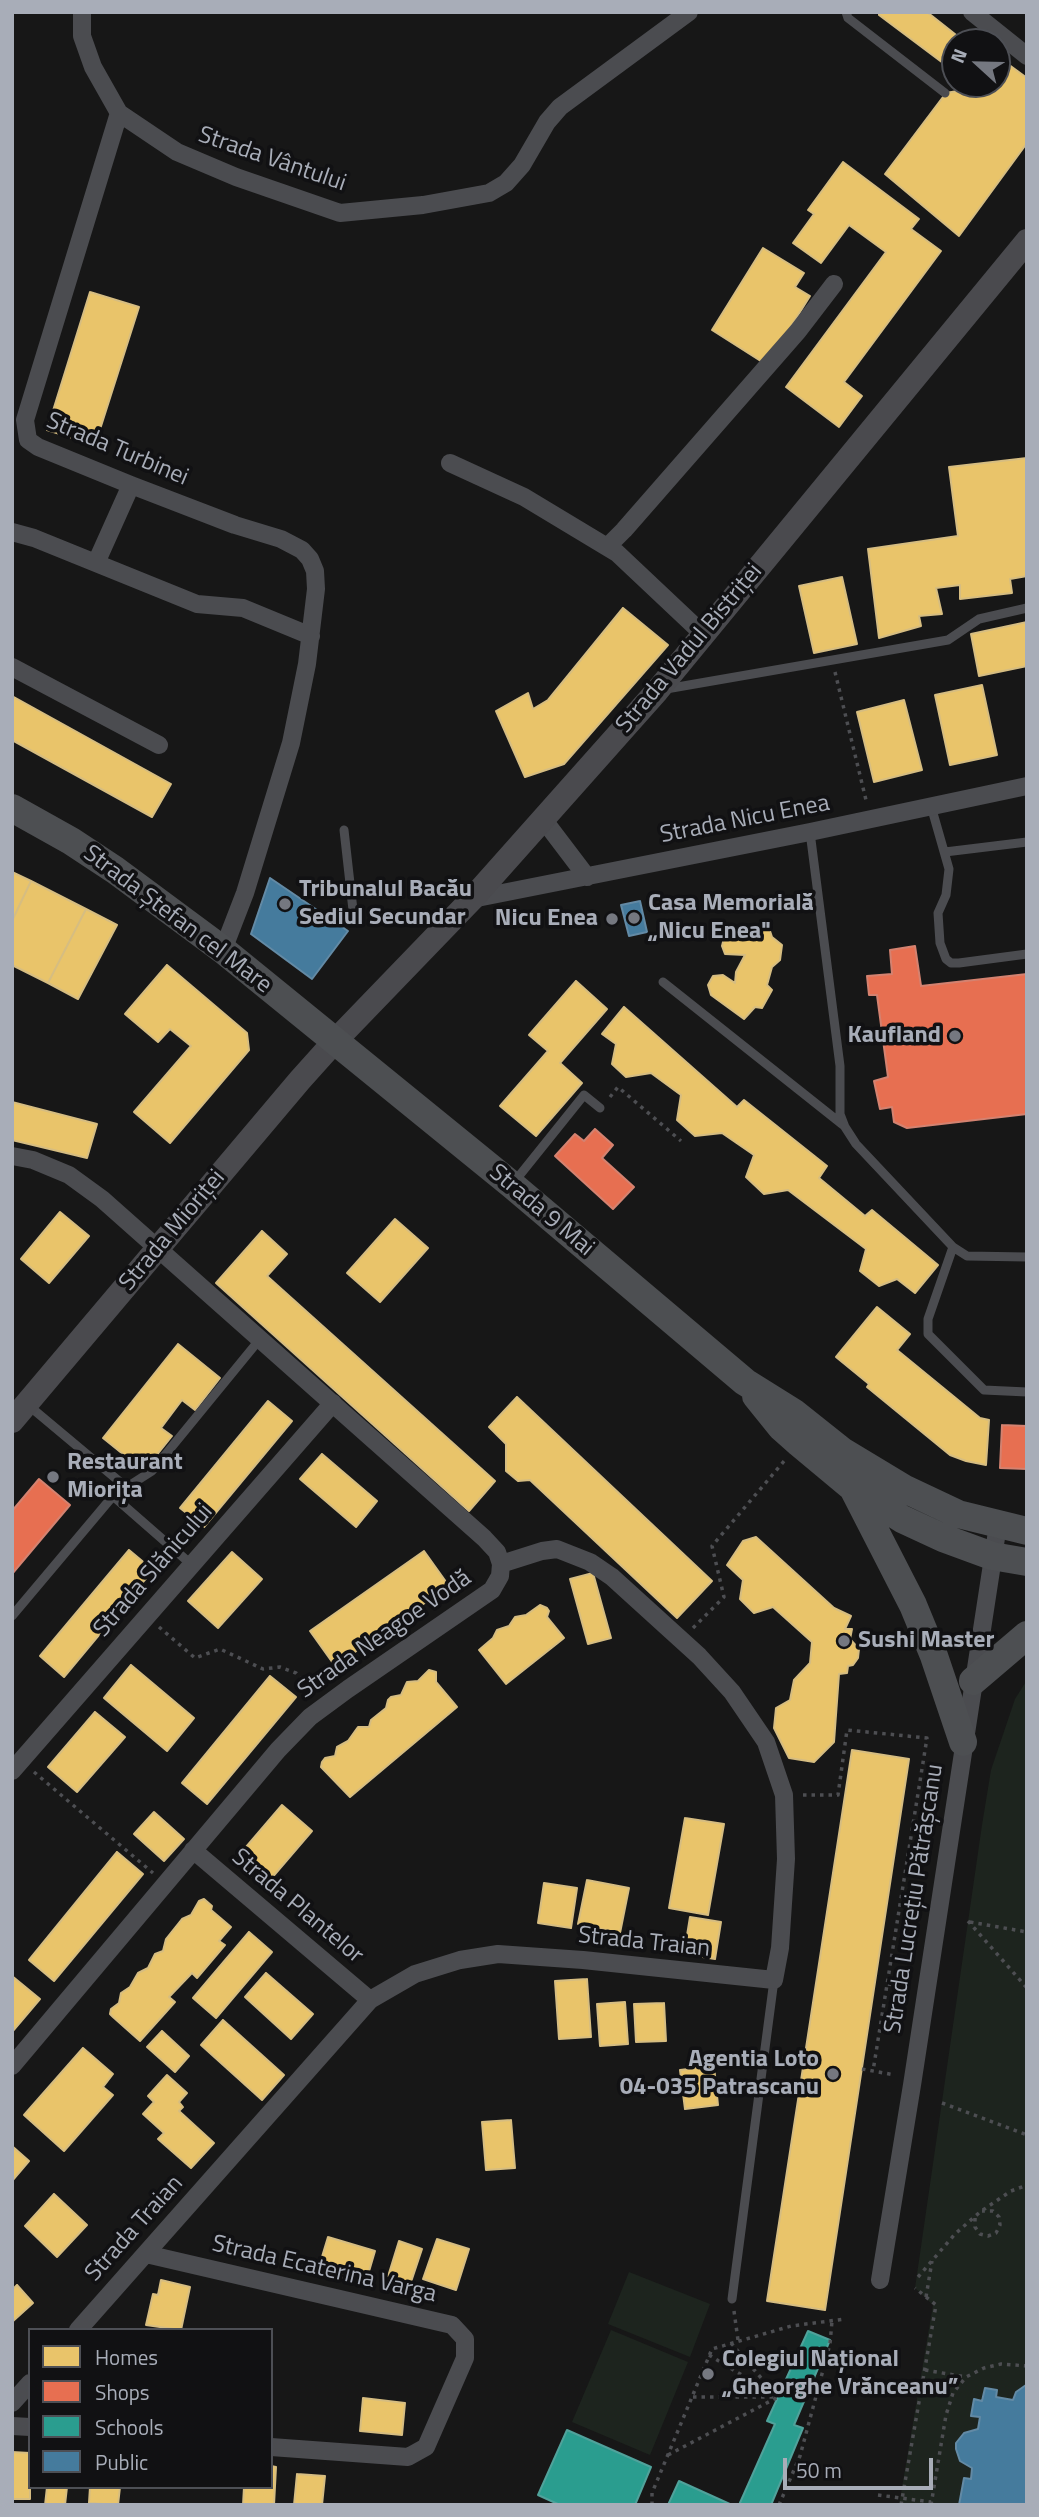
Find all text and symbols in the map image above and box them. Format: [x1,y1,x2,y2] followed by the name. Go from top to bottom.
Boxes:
[941,28,1011,98] north arrow
[942,44,974,67] text: N
[194,121,350,199] street label: Strada Vântului
[42,407,192,493] street label: Strada Turbinei
[611,558,769,740] street label: Strada Vadul Bistriței
[658,789,832,851] street label: Strada Nicu Enea
[77,840,277,1000] street label: Strada Ștefan cel Mare
[299,876,472,932] place label: Tribunalul Bacău Sediul Secundar
[648,890,814,946] place label: Casa Memorială „Nicu Enea"
[277,896,293,912] marker: Tribunalul Bacău Sediul Secundar
[495,905,598,933] place label: Nicu Enea
[626,910,642,926] marker: Casa Memorială „Nicu Enea"
[604,911,620,927] marker: Nicu Enea
[848,1022,941,1050] place label: Kaufland
[947,1028,963,1044] marker: Kaufland
[483,1159,599,1263] street label: Strada 9 Mai
[114,1165,232,1297] street label: Strada Mioriței
[67,1449,183,1505] place label: Restaurant Miorița
[45,1469,61,1485] marker: Restaurant Miorița
[88,1499,220,1643] street label: Strada Slănicului
[293,1564,477,1706] street label: Strada Neagoe Vodă
[858,1627,994,1655] place label: Sushi Master
[836,1633,852,1649] marker: Sushi Master
[879,1762,951,2036] street label: Strada Lucrețiu Pătrășcanu
[225,1844,369,1970] street label: Strada Plantelor
[577,1922,711,1964] street label: Strada Traian
[620,2046,819,2102] place label: Agentia Loto 04-035 Patrascanu
[825,2066,841,2082] marker: Agentia Loto 04-035 Patrascanu
[80,2170,190,2288] street label: Strada Traian
[209,2230,439,2310] street label: Strada Ecaterina Varga
[28,2328,273,2489] legend
[95,2341,158,2373] text: Homes
[722,2346,958,2402] place label: Colegiul Național „Gheorghe Vrănceanu”
[700,2366,716,2382] marker: Colegiul Național „Gheorghe Vrănceanu”
[95,2376,150,2408] text: Shops
[95,2411,164,2443] text: Schools
[787,2444,937,2488] scale bar
[95,2446,148,2478] text: Public
[796,2454,842,2486] text: 50 m

